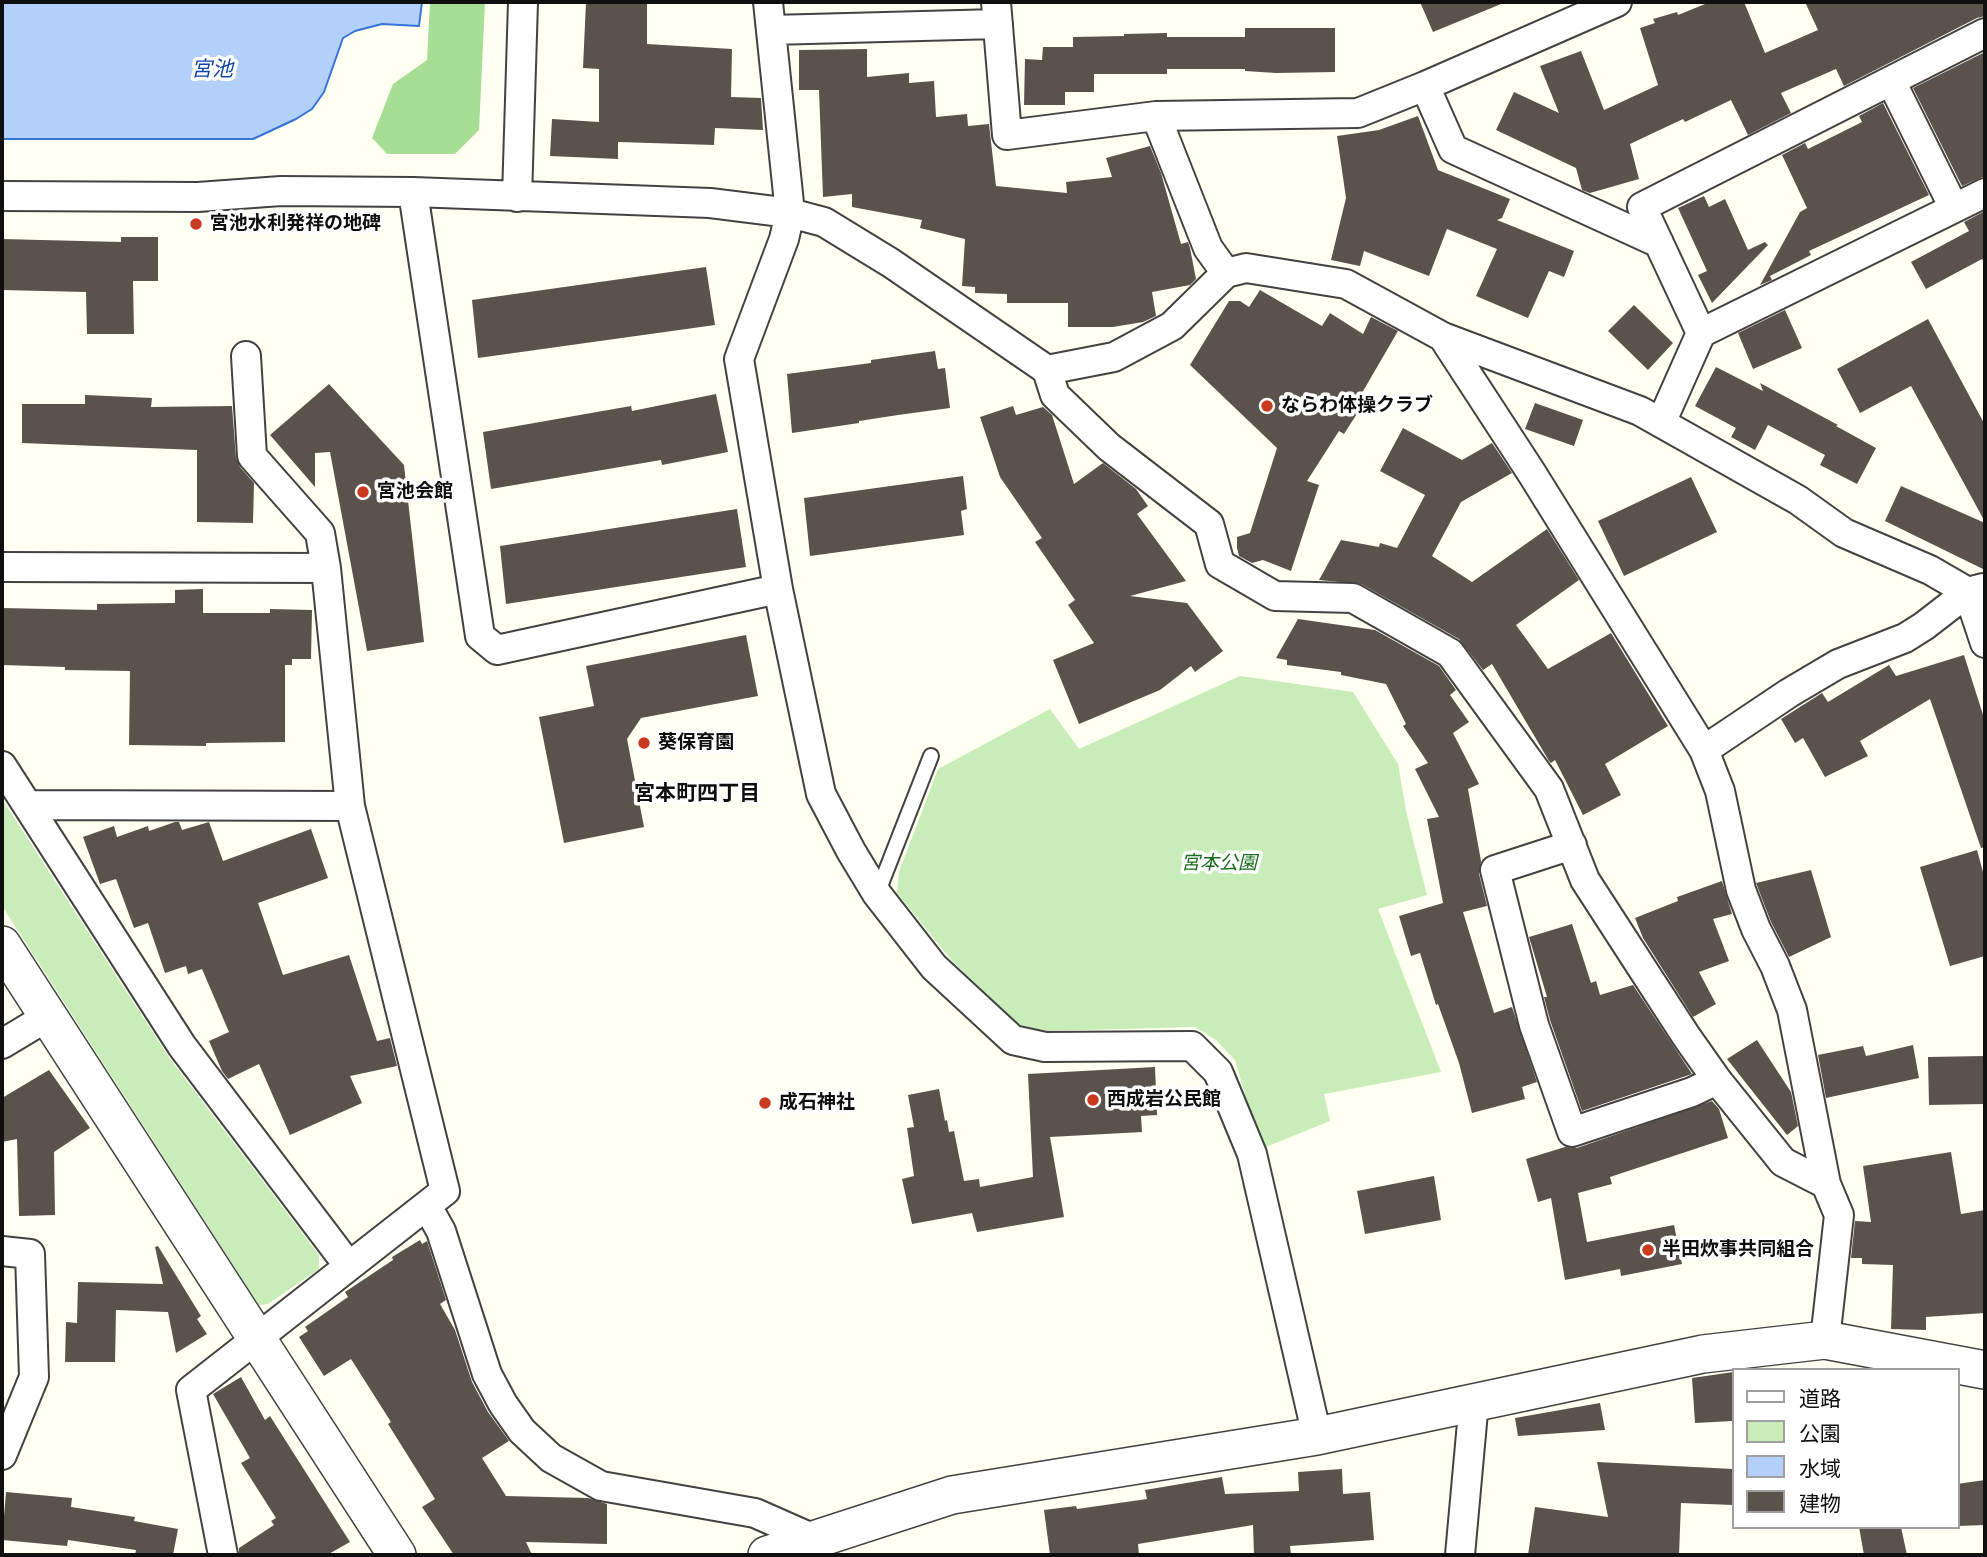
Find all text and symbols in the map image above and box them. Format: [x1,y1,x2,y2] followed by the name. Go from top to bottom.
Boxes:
[191,57,233,83] water label: 宮池
[210,213,381,235] place label: 宮池水利発祥の地碑
[188,216,204,232] marker: 宮池水利発祥の地碑
[1281,395,1433,417] place label: ならわ体操クラブ
[1259,398,1275,414] marker: ならわ体操クラブ
[377,481,453,503] place label: 宮池会館
[355,484,371,500] marker: 宮池会館
[658,732,734,754] place label: 葵保育園
[636,735,652,751] marker: 葵保育園
[634,781,760,807] district label: 宮本町四丁目
[1181,853,1257,875] park label: 宮本公園
[1107,1089,1221,1111] place label: 西成岩公民館
[779,1092,855,1114] place label: 成石神社
[1085,1092,1101,1108] marker: 西成岩公民館
[757,1095,773,1111] marker: 成石神社
[1662,1239,1814,1261] place label: 半田炊事共同組合
[1640,1242,1656,1258] marker: 半田炊事共同組合
[1731,1368,1959,1529] legend
[1799,1384,1841,1412] text: 道路
[1799,1419,1841,1447] text: 公園
[1799,1454,1841,1482] text: 水域
[1799,1489,1841,1517] text: 建物

